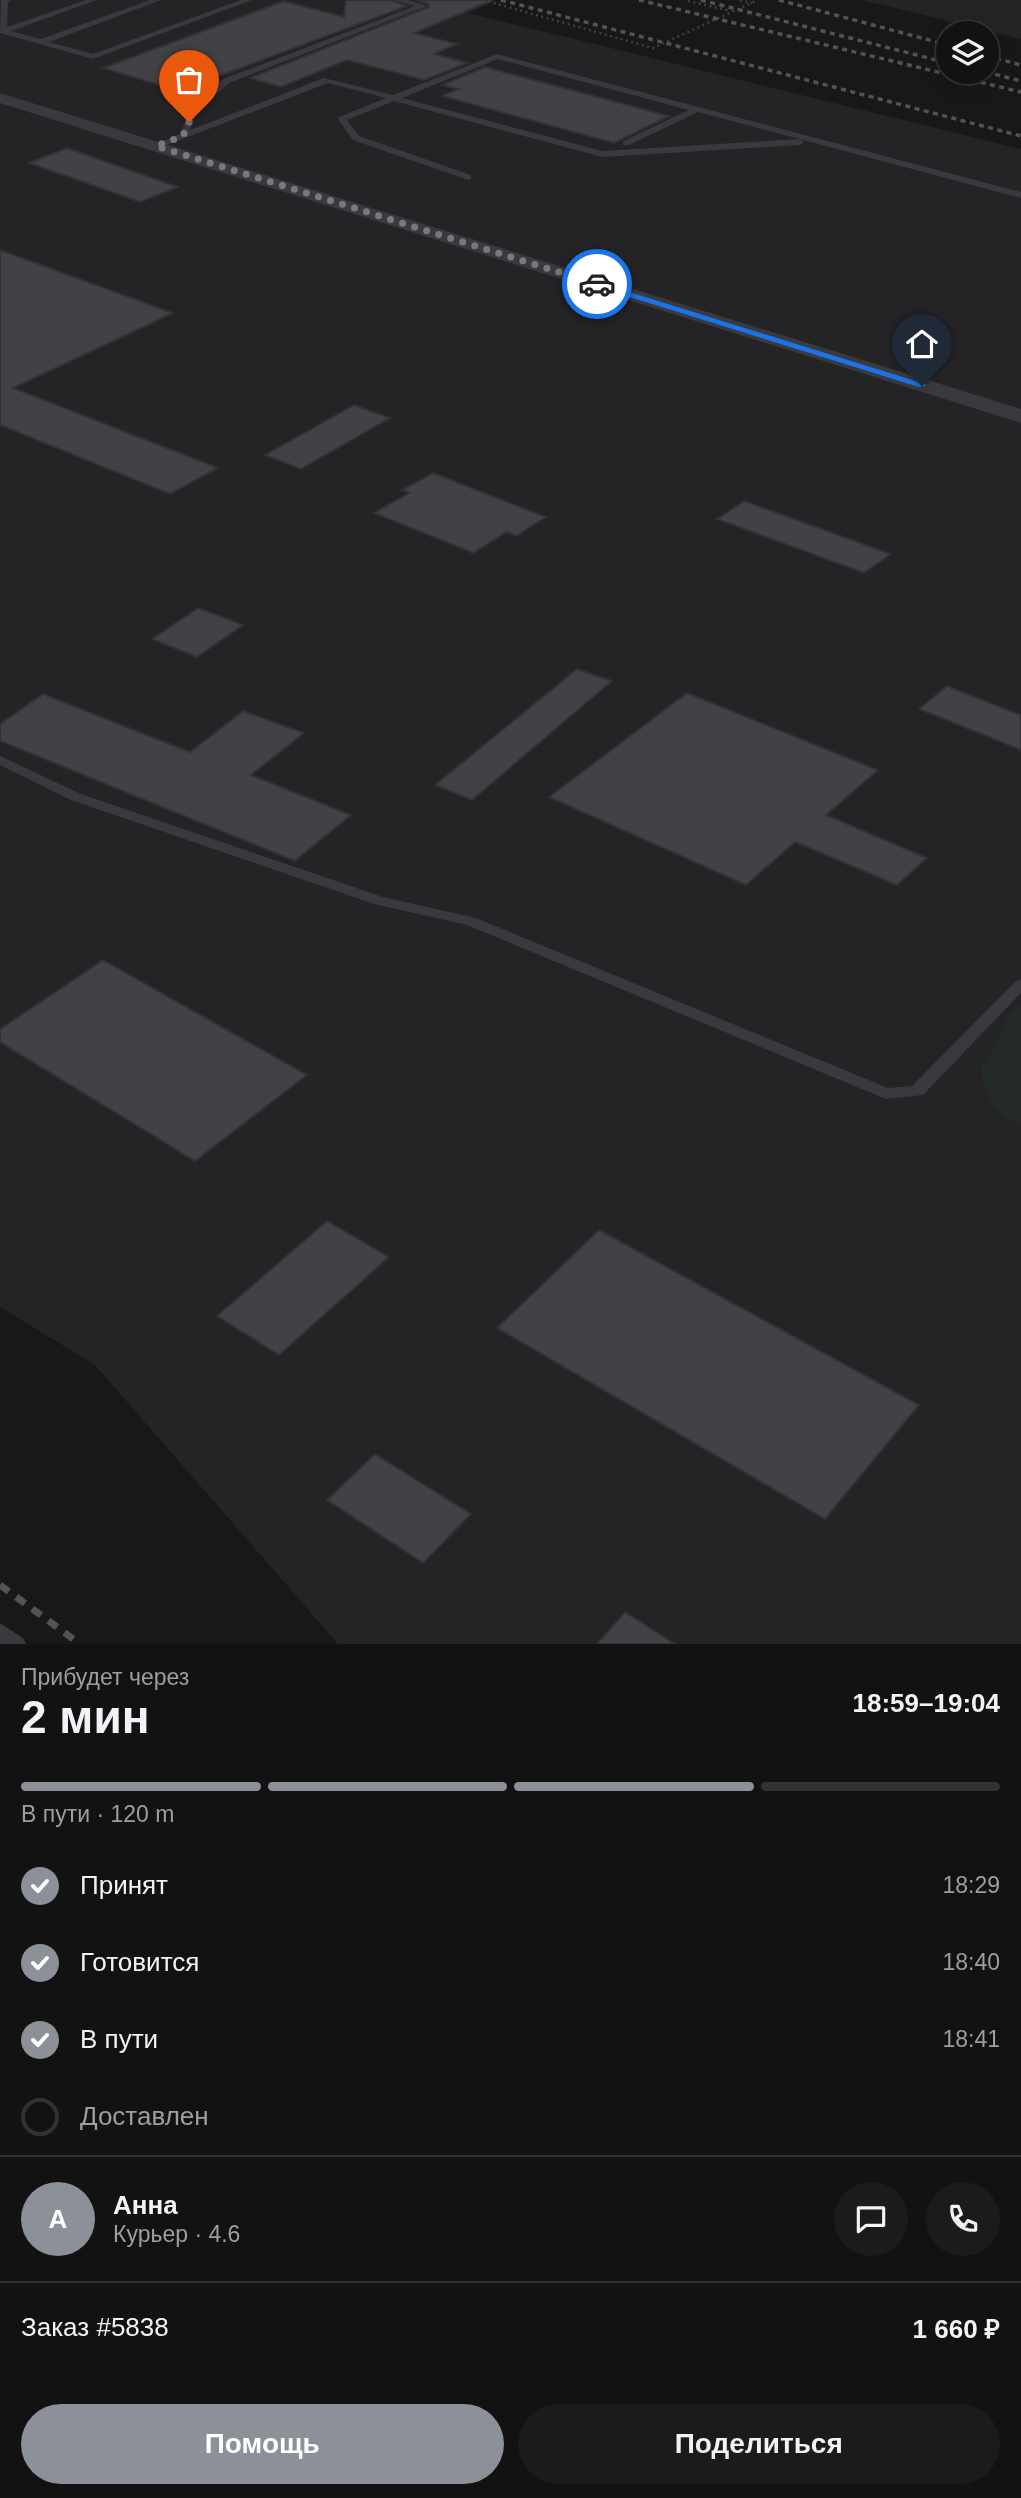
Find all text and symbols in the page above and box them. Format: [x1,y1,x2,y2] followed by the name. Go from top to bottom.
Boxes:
[936,21,999,84] map controls
[936,21,999,84] button: layers
[159,50,219,122] pin
[170,61,208,99] icon: bag
[562,249,632,319] courier
[578,265,616,303] icon: car
[892,314,952,386] pin
[903,325,941,363] icon: home
[21,1664,189,1690] text: Прибудет через
[853,1688,1000,1718] text: 18:59–19:04
[21,1691,149,1743] text: 2 мин
[21,1801,174,1827] text: В пути · 120 m
[21,1867,59,1905] icon: check
[80,1870,168,1900] text: Принят
[942,1872,1000,1898] text: 18:29
[21,1944,59,1982] icon: check
[80,1947,199,1977] text: Готовится
[942,1949,1000,1975] text: 18:40
[21,2021,59,2059] icon: check
[80,2024,158,2054] text: В пути
[942,2026,1000,2052] text: 18:41
[80,2101,209,2131] text: Доставлен
[834,2182,908,2256] button: chat
[926,2182,1000,2256] button: phone
[113,2190,178,2220] text: Анна
[49,2204,67,2234] text: А
[113,2221,240,2247] text: Курьер · 4.6
[21,2312,169,2342] text: Заказ #5838
[913,2314,1000,2344] text: 1 660 ₽
[21,2404,504,2484] button: Помощь
[518,2404,1000,2484] button: Поделиться

